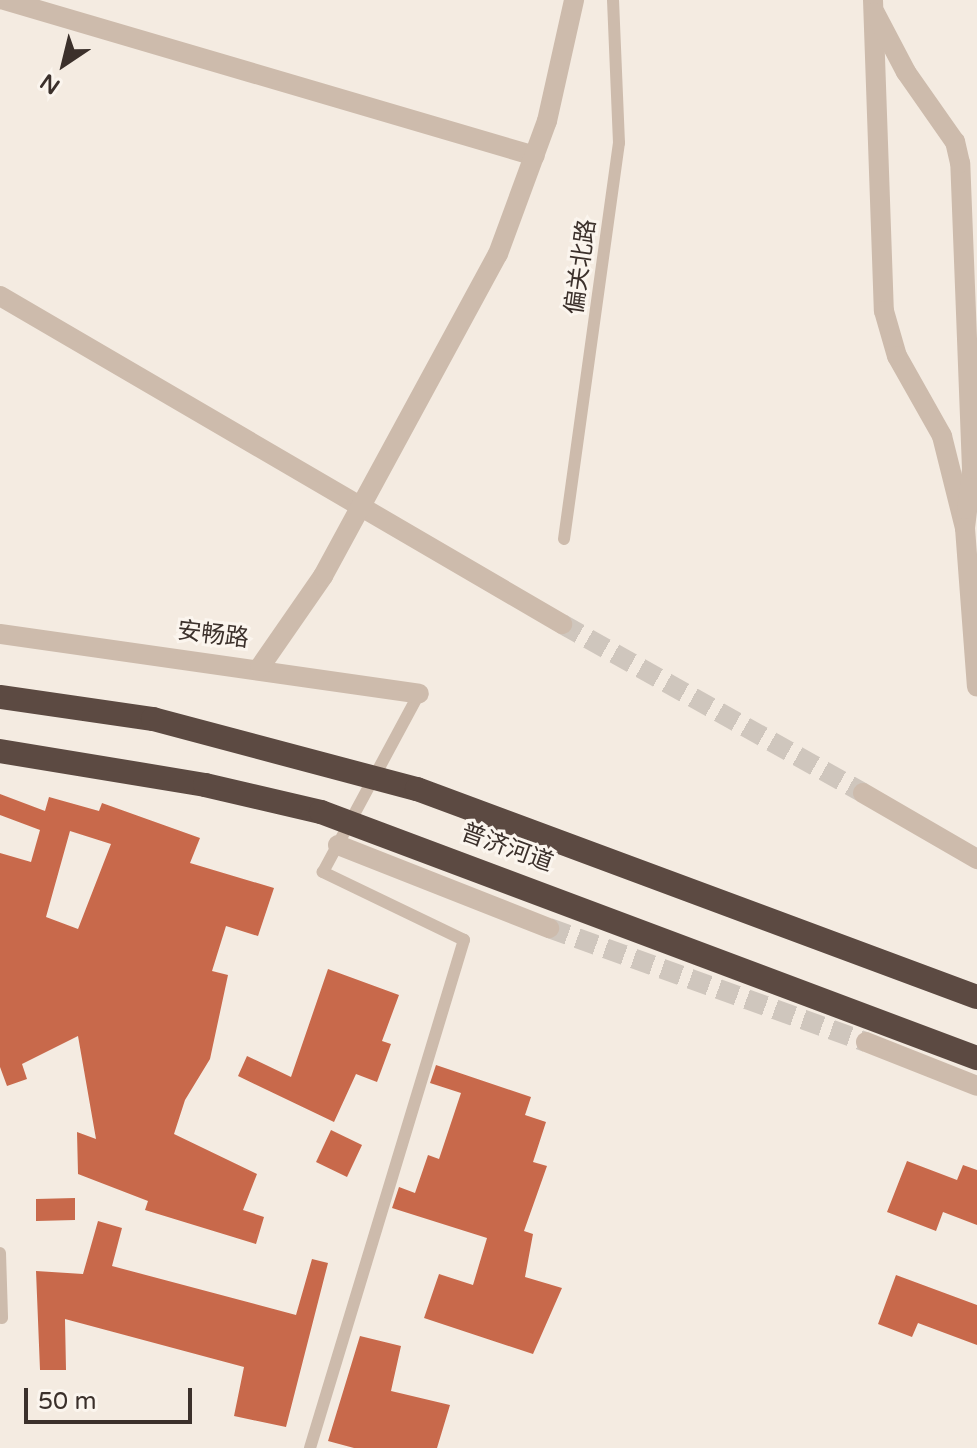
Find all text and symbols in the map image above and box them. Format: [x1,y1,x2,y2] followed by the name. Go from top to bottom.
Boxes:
[24,24,104,104] north arrow
[36,68,65,99] text: N
[560,217,602,317] street label: 偏关北路
[176,616,250,654] street label: 安畅路
[457,818,557,878] street label: 普济河道
[28,1372,196,1422] scale bar
[38,1387,96,1416] text: 50 m

